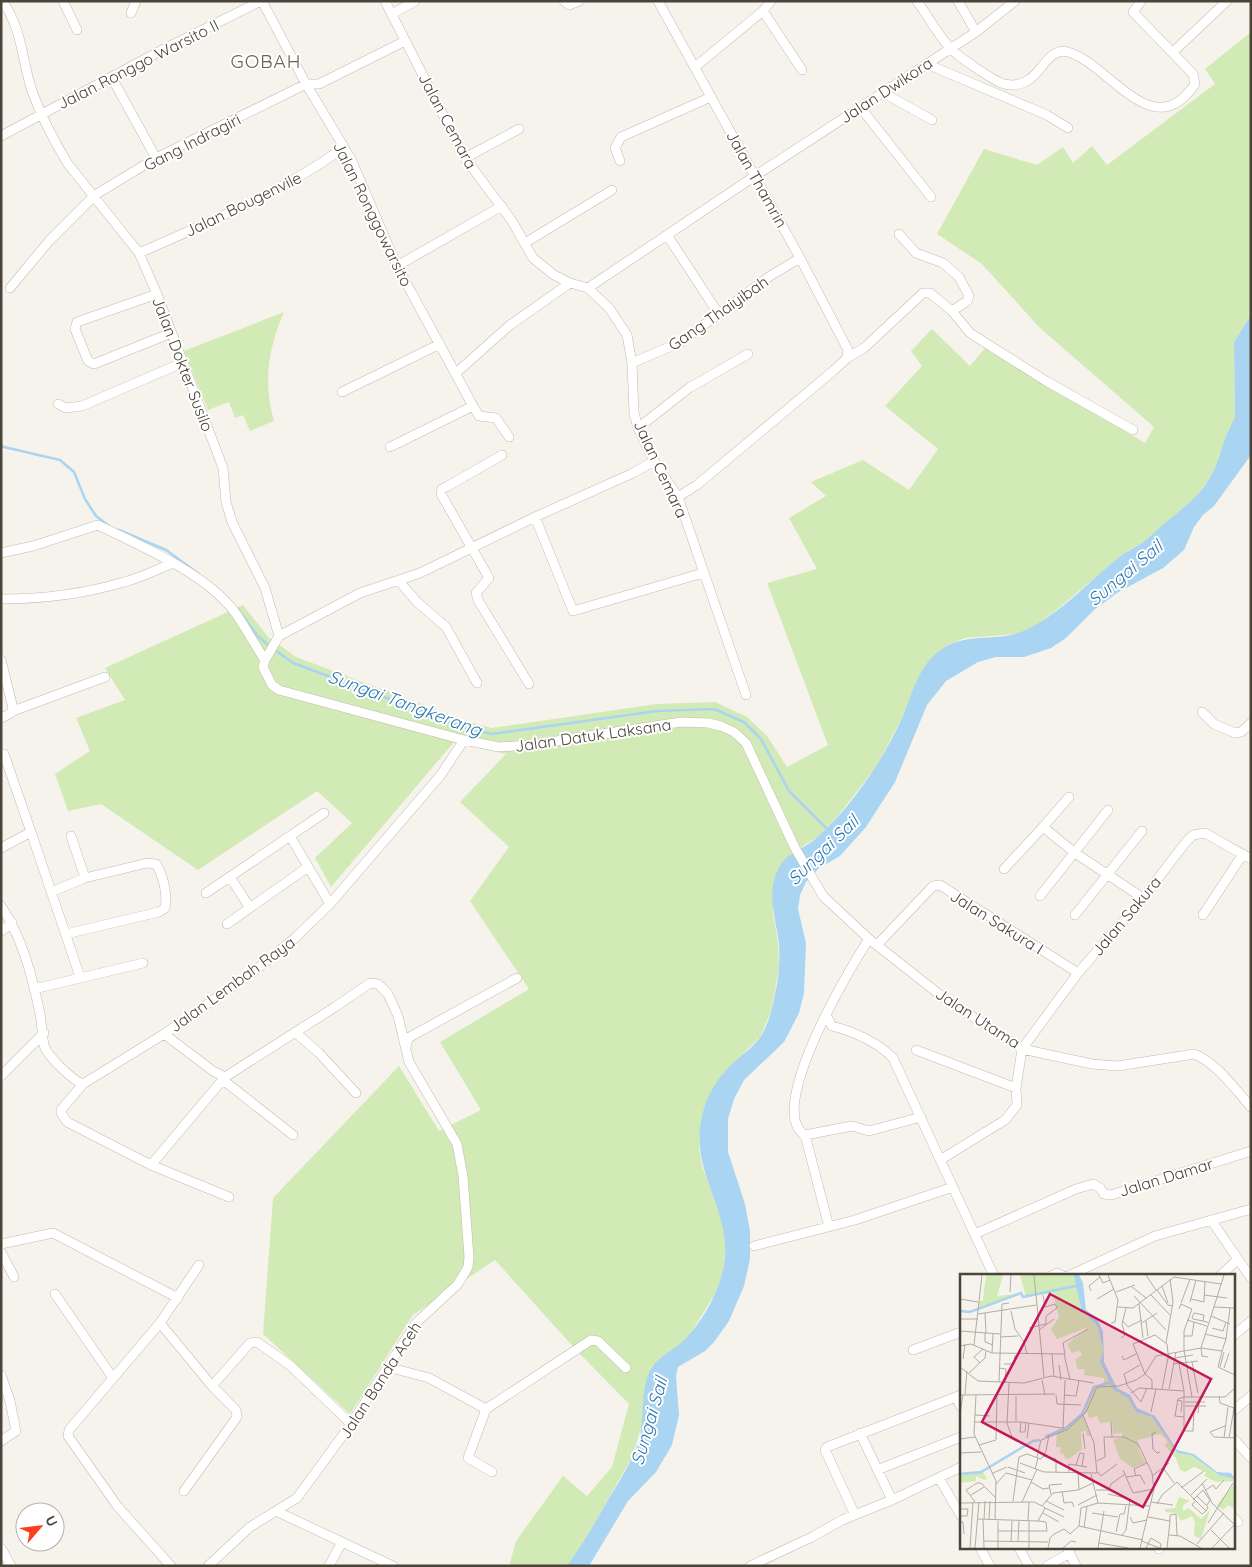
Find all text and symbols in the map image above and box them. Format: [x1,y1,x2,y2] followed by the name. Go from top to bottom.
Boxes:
[54,15,222,113] street label: Jalan Ronggo Warsito II
[230,49,302,73] district label: GOBAH
[836,53,936,127] street label: Jalan Dwikora
[414,70,482,172] street label: Jalan Cemara
[140,109,244,175] street label: Gang Indragiri
[722,127,792,231] street label: Jalan Thamrin
[329,138,417,290] street label: Jalan Ronggowarsito
[181,167,305,241] street label: Jalan Bougenvile
[664,271,772,355] street label: Gang Thaiyibah
[148,294,218,434] street label: Jalan Dokter Susilo
[630,417,692,521] street label: Jalan Cemara
[1083,534,1169,611] water label: Sungai Sail
[325,665,487,742] water label: Sungai Tangkerang
[514,714,672,756] street label: Jalan Datuk Laksana
[782,809,865,890] water label: Sungai Sail
[1087,872,1165,960] street label: Jalan Sakura
[947,885,1047,959] street label: Jalan Sakura I
[165,932,299,1036] street label: Jalan Lembah Raya
[932,983,1024,1053] street label: Jalan Utama
[1116,1153,1216,1201] street label: Jalan Damar
[960,1274,1234,1550] inset map
[335,1318,425,1442] street label: Jalan Banda Aceh
[625,1373,673,1468] water label: Sungai Sail
[15,1502,65,1552] north arrow
[41,1512,62,1529] text: U

